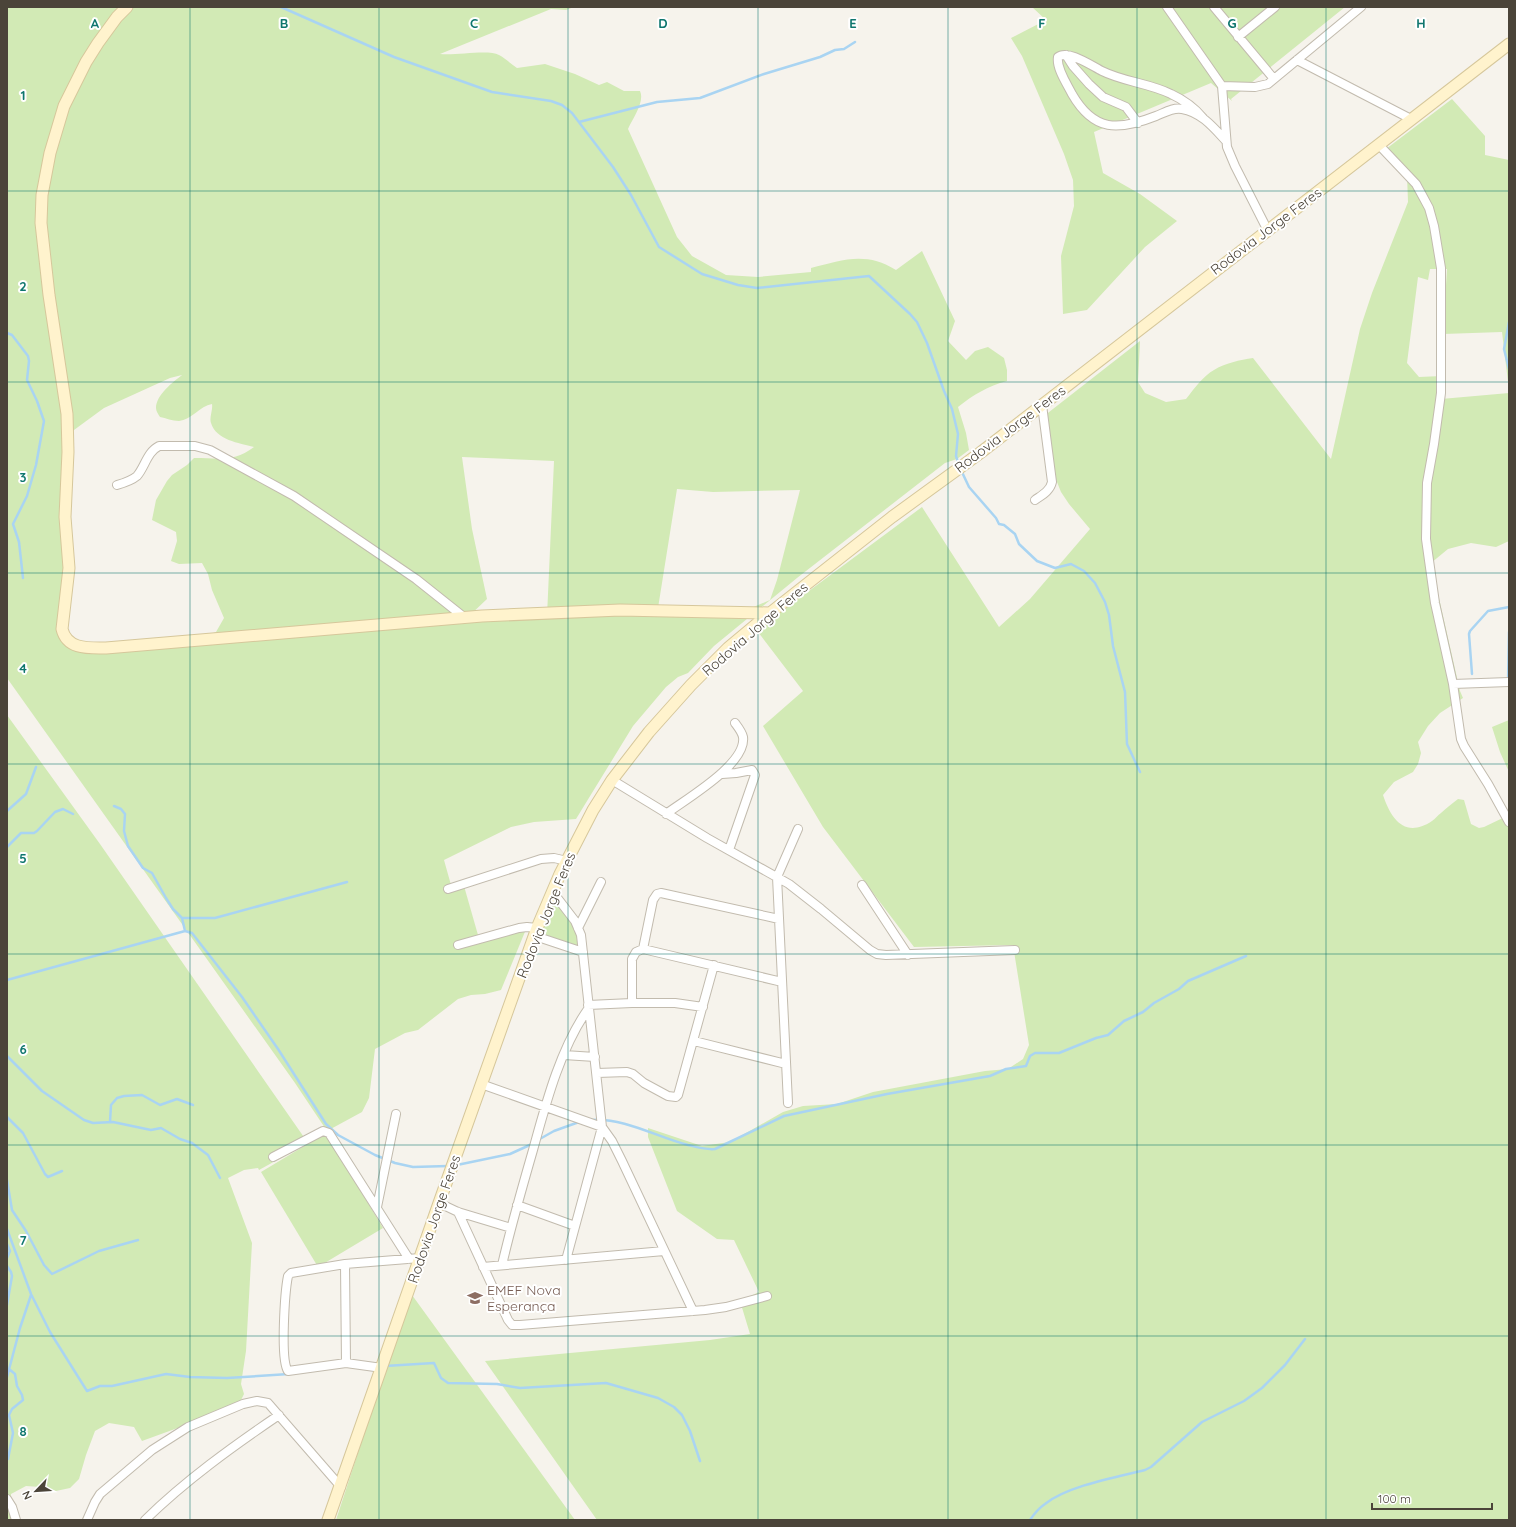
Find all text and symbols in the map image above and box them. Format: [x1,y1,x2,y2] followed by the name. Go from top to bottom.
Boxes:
[91,15,100,31] text: A
[280,15,288,31] text: B
[470,15,478,31] text: C
[658,15,668,31] text: D
[849,15,857,31] text: E
[1038,15,1046,31] text: F
[1227,15,1237,31] text: G
[1416,15,1426,31] text: H
[20,87,26,103] text: 1
[1207,183,1325,279] street label: Rodovia Jorge Feres
[19,278,27,294] text: 2
[951,381,1069,477] street label: Rodovia Jorge Feres
[20,469,27,485] text: 3
[698,578,812,680] street label: Rodovia Jorge Feres
[19,660,27,676] text: 4
[512,849,580,981] street label: Rodovia Jorge Feres
[19,850,27,866] text: 5
[19,1041,27,1057] text: 6
[404,1153,464,1285] street label: Rodovia Jorge Feres
[19,1232,27,1248] text: 7
[487,1281,561,1315] place label: EMEF Nova Esperança
[466,1289,484,1307] school or university icon: EMEF Nova Esperança
[19,1423,27,1439] text: 8
[16,1471,56,1511] north arrow
[1372,1485,1492,1511] scale bar
[19,1489,35,1502] text: N
[1378,1491,1411,1506] text: 100 m

